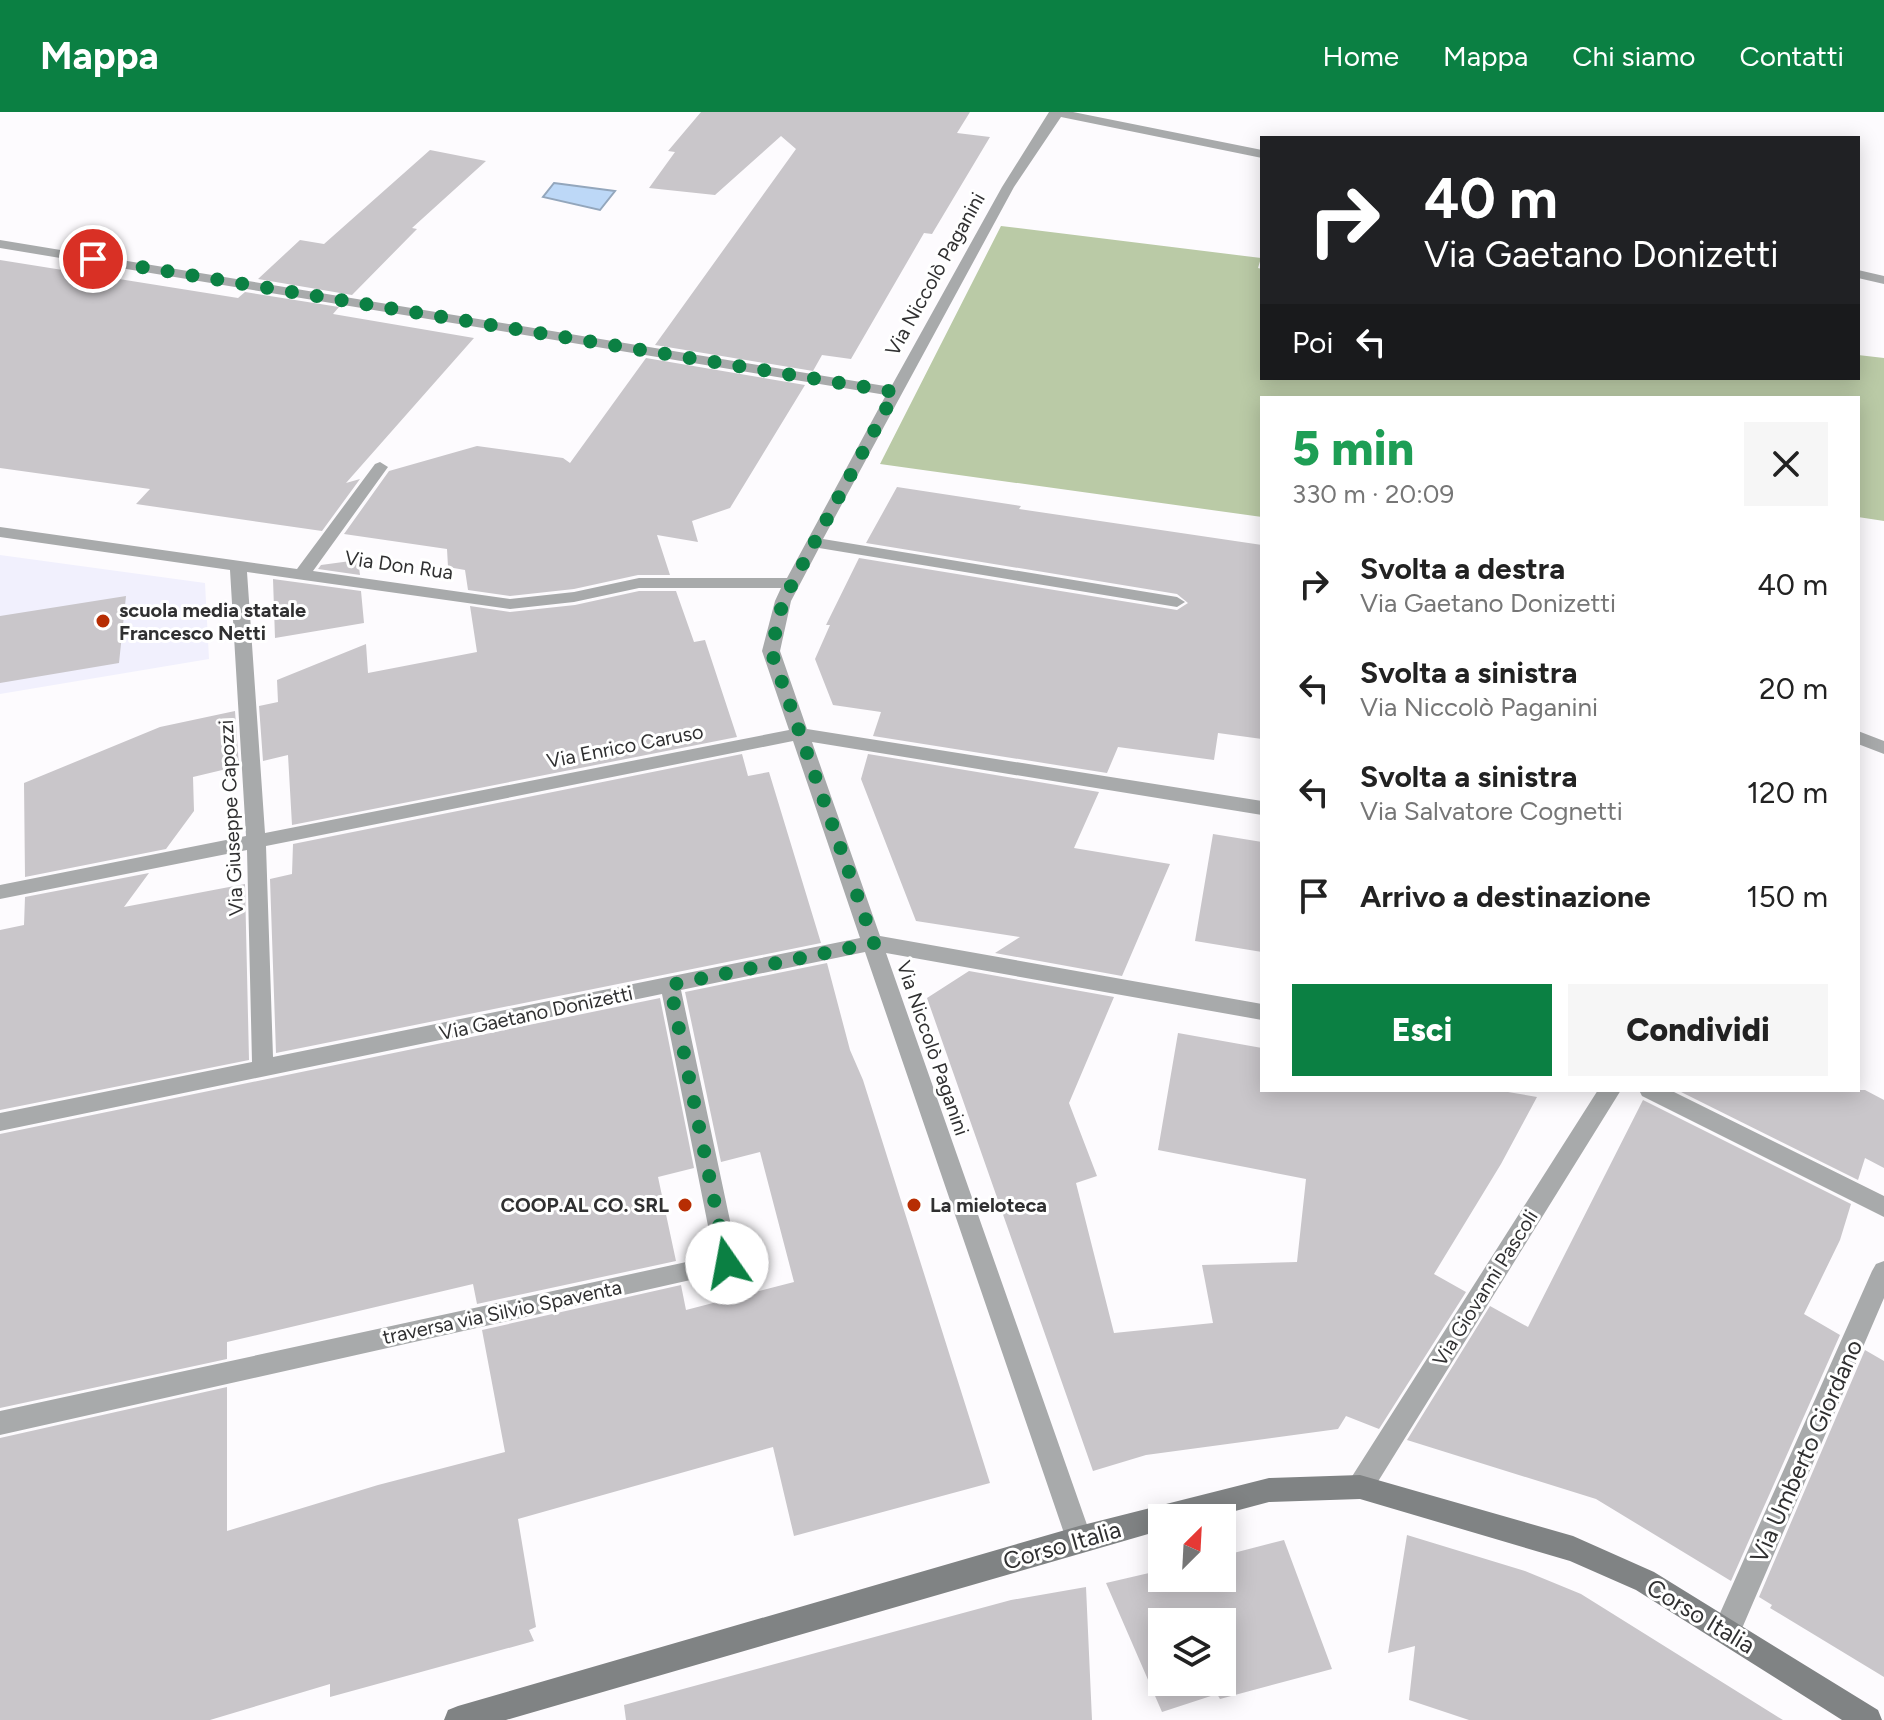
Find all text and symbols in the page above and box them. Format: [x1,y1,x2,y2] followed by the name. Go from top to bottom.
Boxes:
[40,33,159,79] text: Mappa
[1323,39,1399,73] text: Home
[1443,39,1528,73] text: Mappa
[1572,39,1695,73] text: Chi siamo
[1739,39,1844,73] text: Contatti
[1424,165,1558,232] text: 40 m
[1292,168,1396,272] icon: right
[880,188,990,360] street label: Via Niccolò Paganini
[59,225,127,293] pin
[1424,233,1779,276] text: Via Gaetano Donizetti
[71,237,115,281] icon: arrive
[1349,320,1393,364] icon: left
[1292,324,1333,361] text: Poi
[1292,419,1414,477] text: 5 min
[1744,422,1828,506] button: close
[1292,478,1454,510] text: 330 m · 20:09
[343,546,455,584] street label: Via Don Rua
[1360,550,1565,587] text: Svolta a destra
[1292,562,1336,606] icon: right
[1757,566,1828,603] text: 40 m
[1360,587,1616,619] text: Via Gaetano Donizetti
[119,598,306,645] place label: scuola media statale Francesco Netti
[94,612,112,630] marker: scuola media statale Francesco Netti
[1360,654,1577,691] text: Svolta a sinistra
[1292,666,1336,710] icon: left
[1759,670,1828,707] text: 20 m
[1360,691,1598,723] text: Via Niccolò Paganini
[214,719,248,917] street label: Via Giuseppe Capozzi
[545,719,705,773] street label: Via Enrico Caruso
[1360,758,1577,795] text: Svolta a sinistra
[1292,770,1336,814] icon: left
[1747,774,1828,811] text: 120 m
[1360,795,1623,827] text: Via Salvatore Cognetti
[1292,874,1336,918] icon: arrive
[1360,878,1651,915] text: Arrivo a destinazione
[1746,878,1828,915] text: 150 m
[892,958,974,1138] street label: Via Niccolò Paganini
[437,981,635,1045] street label: Via Gaetano Donizetti
[1292,984,1552,1076] button: Esci
[1568,984,1828,1076] button: Condividi
[500,1193,669,1217] place label: COOP.AL CO. SRL
[930,1193,1047,1217] place label: La mieloteca
[676,1196,694,1214] marker: COOP.AL CO. SRL
[905,1196,923,1214] marker: La mieloteca
[1427,1206,1543,1370] street label: Via Giovanni Pascoli
[685,1221,769,1305] position arrow
[380,1275,624,1349] street label: traversa via Silvio Spaventa
[1744,1335,1868,1567] street label: Via Umberto Giordano
[1148,1504,1236,1592] north arrow
[1148,1504,1236,1696] map controls
[1000,1514,1124,1576] street label: Corso Italia
[1642,1572,1760,1660] street label: Corso Italia
[1148,1608,1236,1696] button: layers

